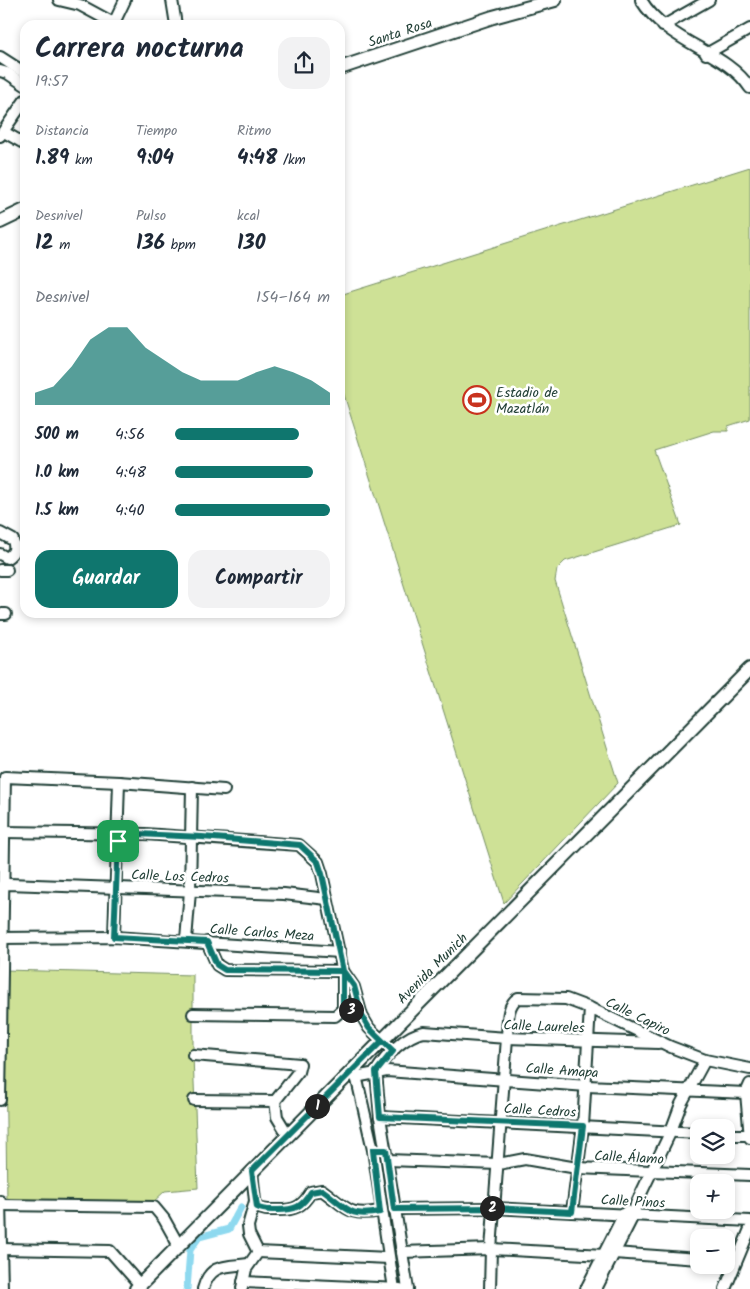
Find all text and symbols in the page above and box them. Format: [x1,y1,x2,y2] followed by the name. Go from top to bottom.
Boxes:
[365,12,435,54] street label: Santa Rosa
[35,27,244,72] text: Carrera nocturna
[278,37,330,89] button: share
[35,69,68,94] text: 19:57
[35,120,89,142] text: Distancia
[136,120,177,142] text: Tiempo
[237,120,271,142] text: Ritmo
[35,142,69,175] text: 1.89
[136,142,174,175] text: 9:04
[237,142,277,175] text: 4:48
[69,149,93,171] text: km
[277,149,306,171] text: /km
[35,205,83,227] text: Desnivel
[136,205,166,227] text: Pulso
[237,205,260,227] text: kcal
[35,227,54,260] text: 12
[136,227,165,260] text: 136
[237,227,266,260] text: 130
[54,234,70,256] text: m
[165,234,196,256] text: bpm
[35,285,90,310] text: Desnivel
[256,285,330,310] text: 154–164 m
[496,382,558,420] place label: Estadio de Mazatlán
[462,385,492,415] sports icon: Estadio de Mazatlán
[35,422,79,447] text: 500 m
[115,422,145,447] text: 4:56
[35,460,79,485] text: 1.0 km
[115,460,146,485] text: 4:48
[35,498,79,523] text: 1.5 km
[115,498,145,523] text: 4:40
[35,550,178,608] button: Guardar
[188,550,330,608] button: Compartir
[97,820,139,862] pin
[104,827,132,855] icon: arrive
[131,864,229,890] street label: Calle Los Cedros
[209,918,315,948] street label: Calle Carlos Meza
[392,928,473,1009] street label: Avenida Munich
[601,992,674,1042] street label: Calle Capiro
[338,998,364,1022] pin: 3
[348,999,355,1021] text: 3
[503,1015,585,1039] street label: Calle Laureles
[525,1057,599,1085] street label: Calle Amapa
[304,1094,330,1118] pin: 1
[315,1095,320,1117] text: 1
[503,1098,577,1124] street label: Calle Cedros
[690,1119,735,1274] map controls
[690,1119,735,1164] button: layers
[594,1145,664,1171] street label: Calle Álamo
[690,1174,735,1219] button: +
[600,1189,666,1215] street label: Calle Pinos
[480,1196,504,1220] pin: 2
[488,1197,497,1219] text: 2
[690,1229,735,1274] button: −

